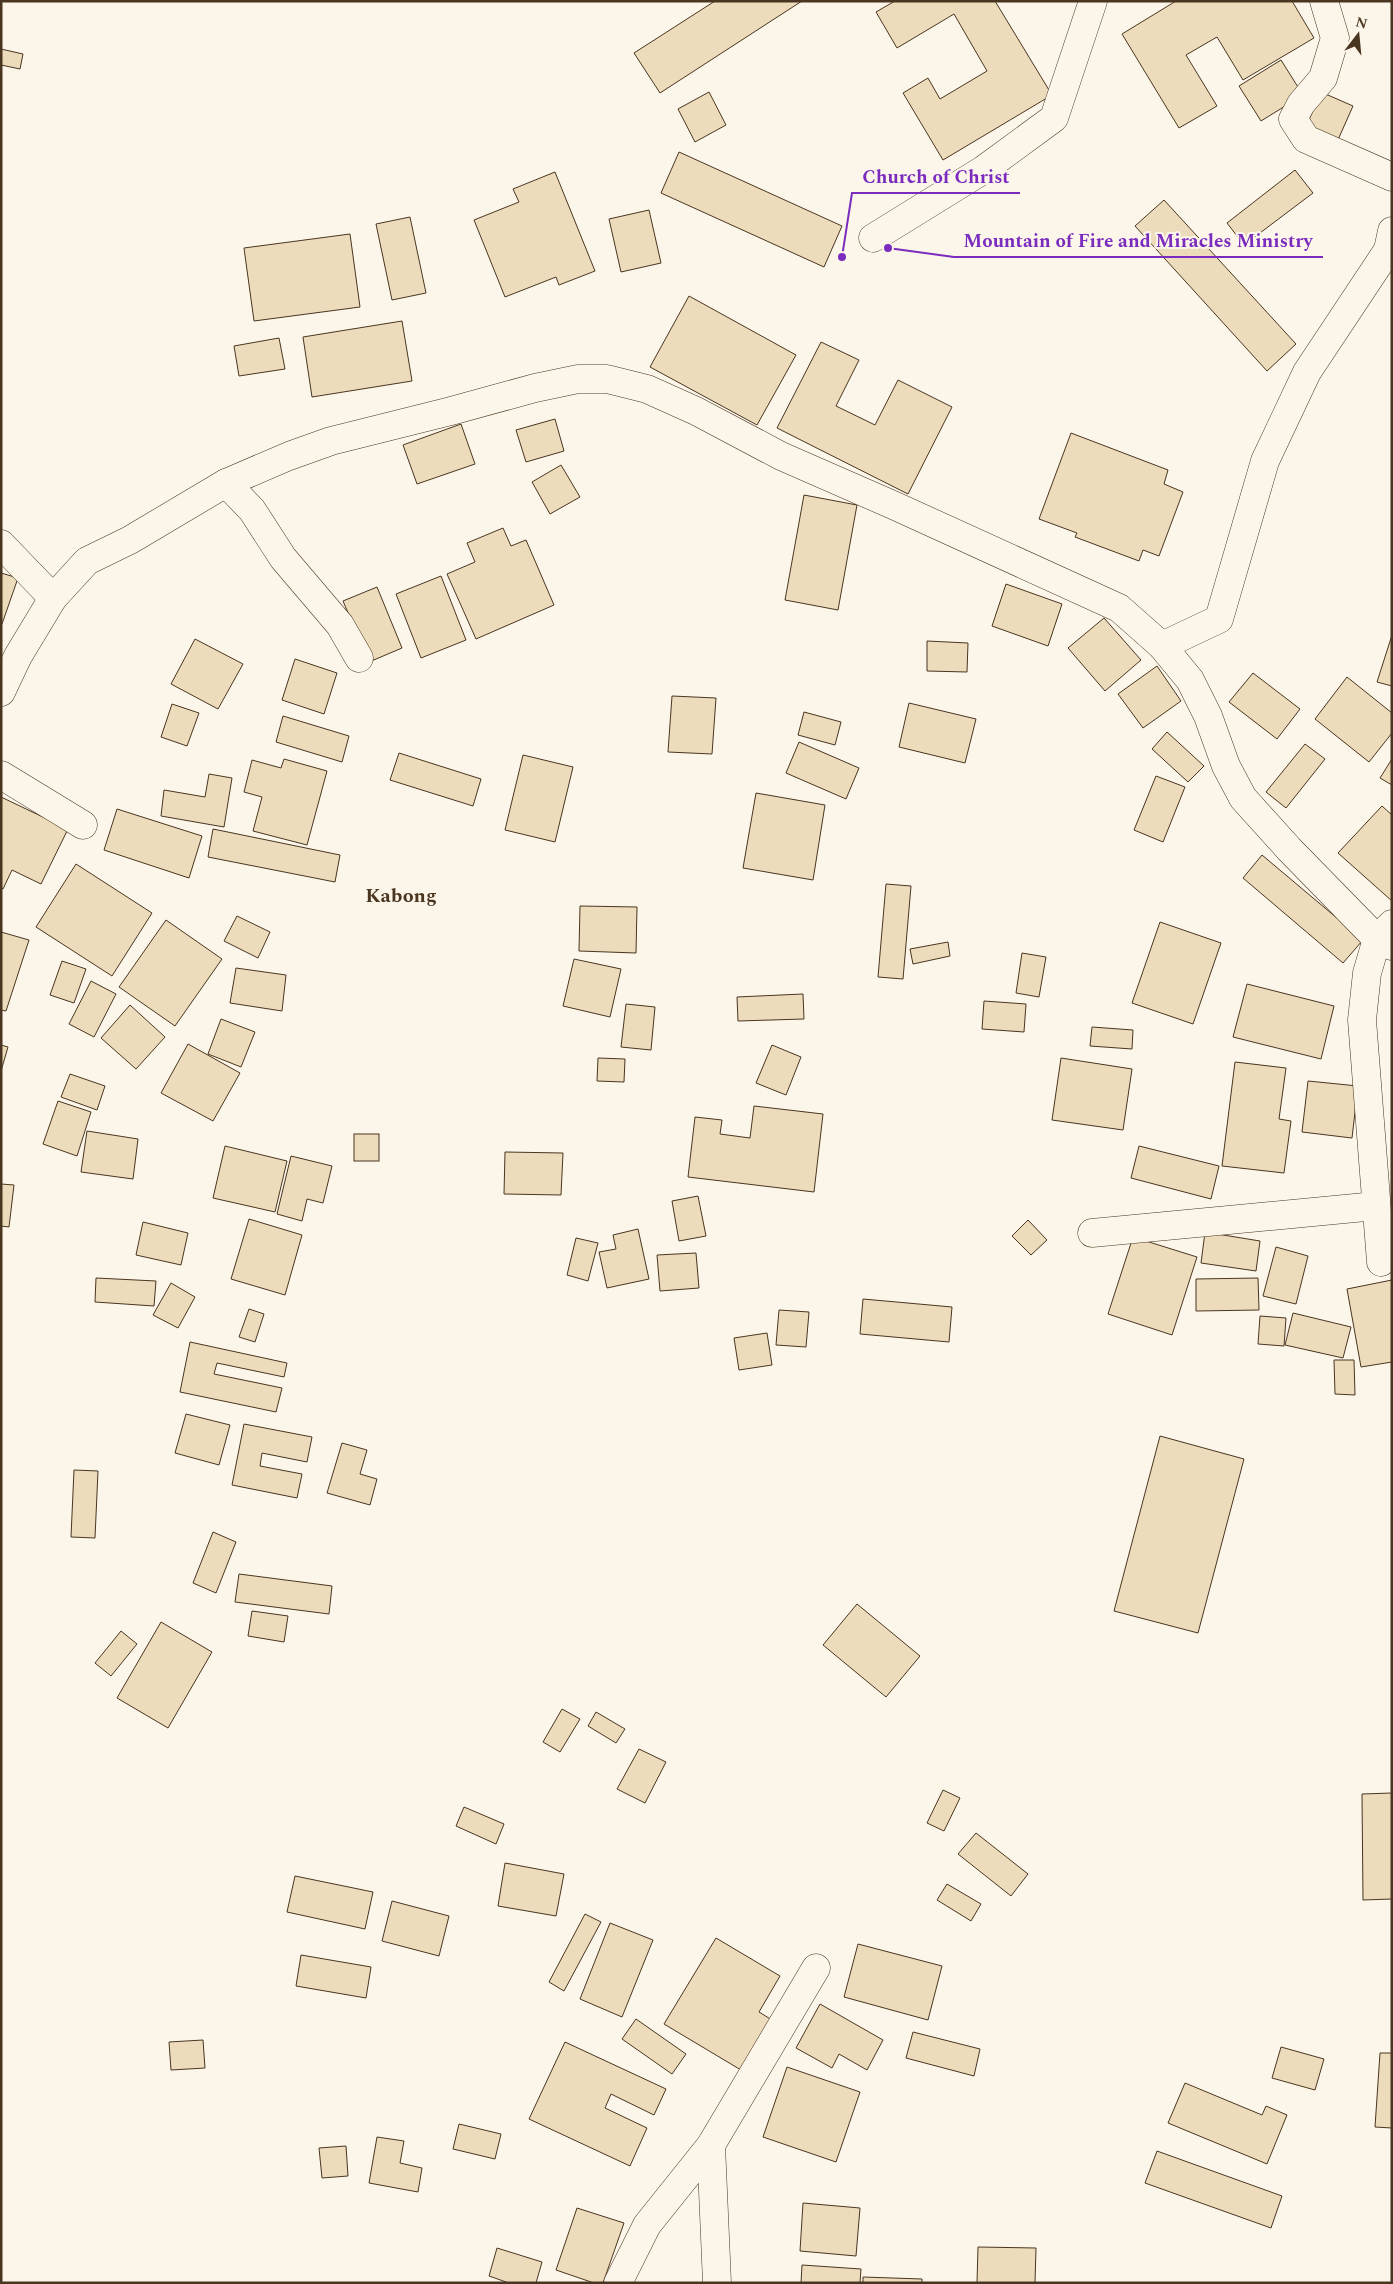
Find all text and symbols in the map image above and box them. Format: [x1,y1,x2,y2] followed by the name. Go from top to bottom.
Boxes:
[1333,10,1383,60] north arrow
[1353,11,1370,35] text: N
[852,159,1020,193] callout: Church of Christ
[862,163,1010,192] text: Church of Christ
[954,223,1323,257] callout: Mountain of Fire and Miracles Ministry
[963,227,1314,256] text: Mountain of Fire and Miracles Ministry
[365,881,437,911] district label: Kabong

